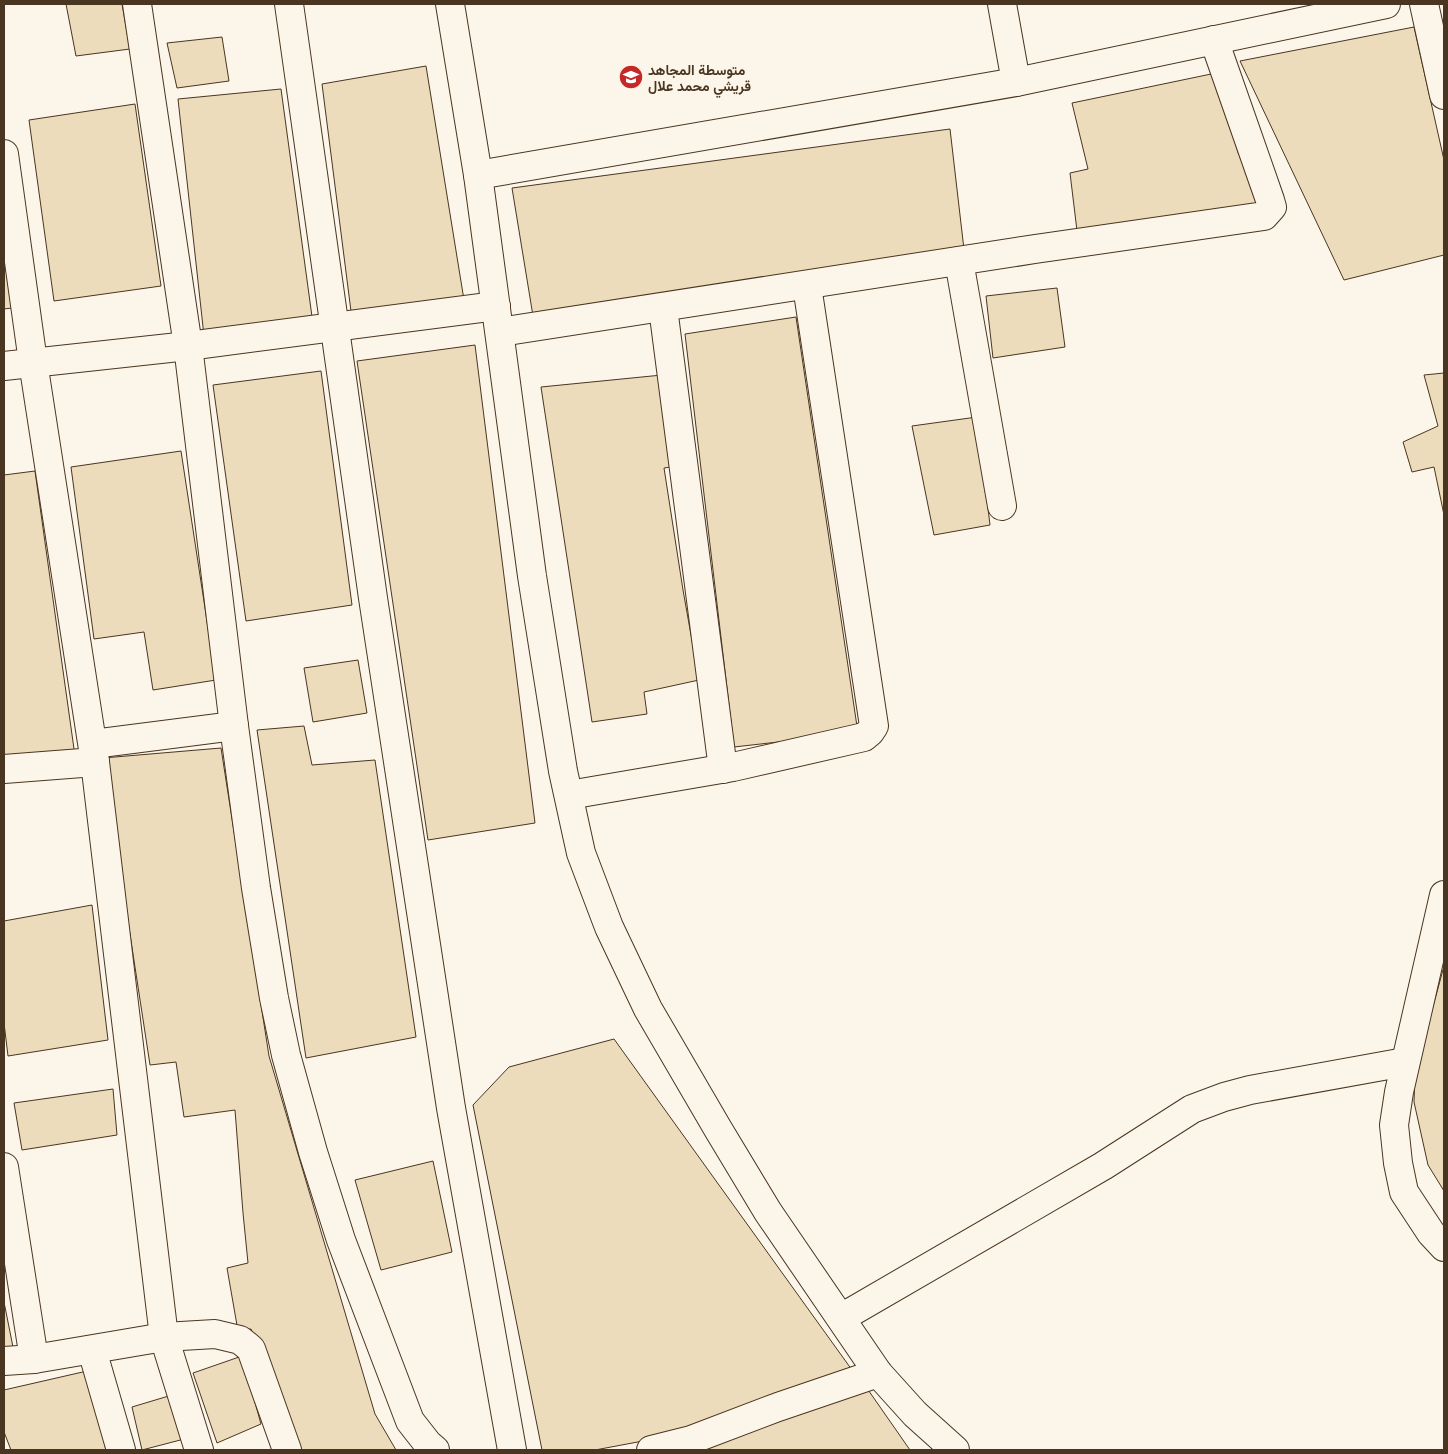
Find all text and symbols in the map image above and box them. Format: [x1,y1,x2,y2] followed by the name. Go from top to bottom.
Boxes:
[648,60,751,98] place label: متوسطة المجاهد قريشي محمد علال
[618,64,644,90] school or university icon: متوسطة المجاهد قريشي محمد علال

